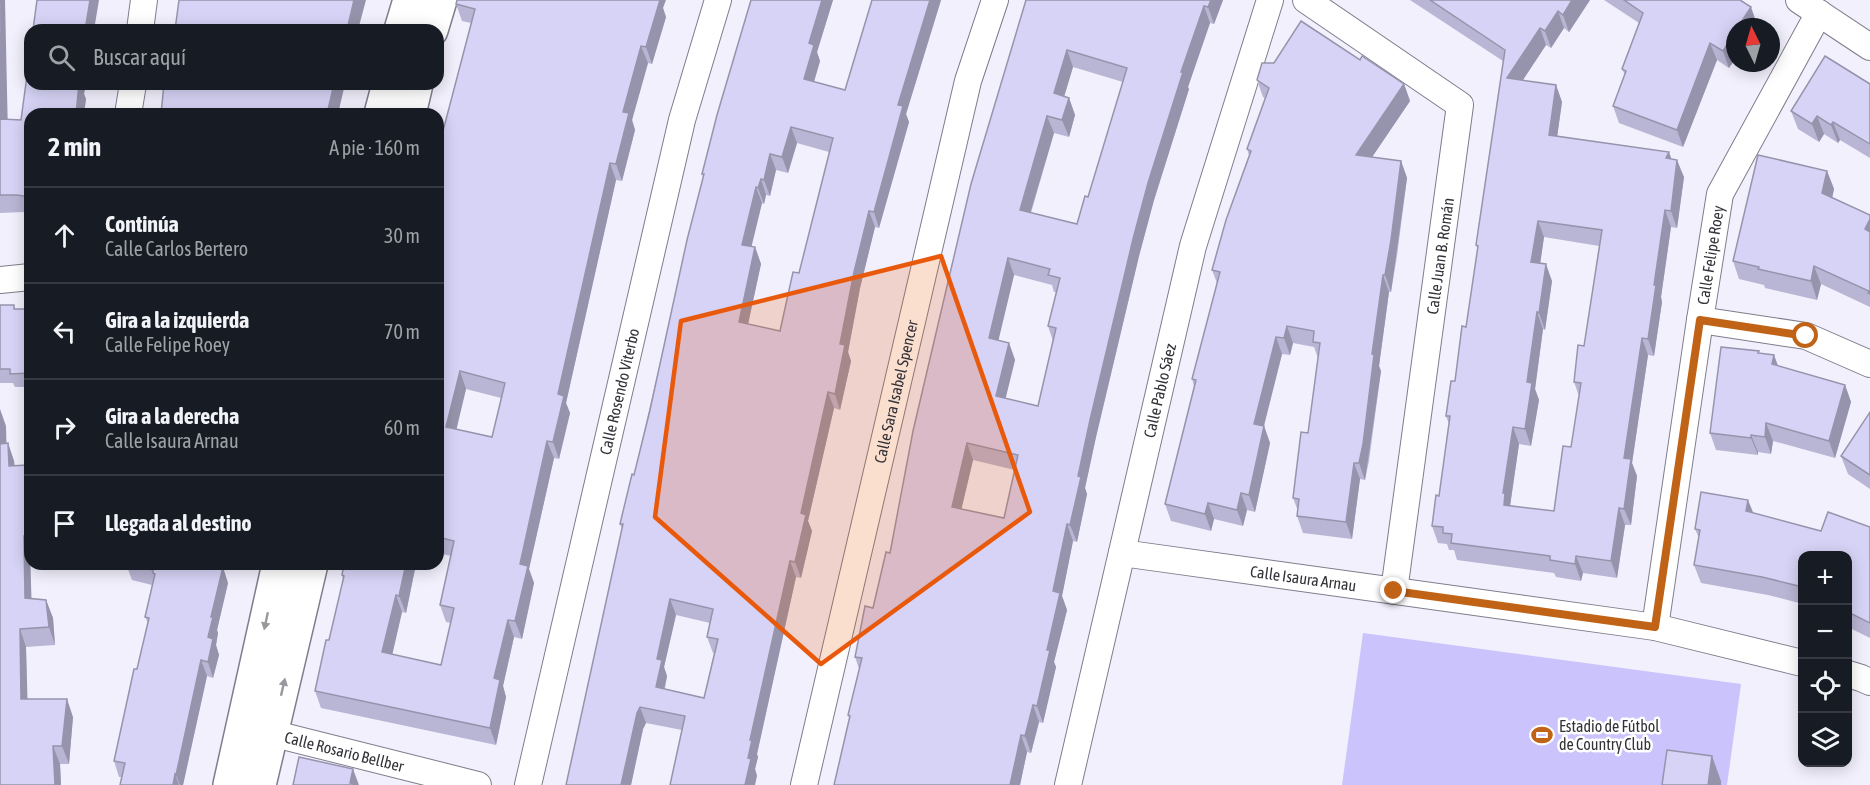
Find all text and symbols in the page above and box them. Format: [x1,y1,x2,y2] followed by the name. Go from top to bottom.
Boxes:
[1726,18,1780,72] north arrow
[24,24,444,90] search box
[45,41,78,74] icon: search
[93,44,186,70] text: Buscar aquí
[48,132,101,162] text: 2 min
[329,136,420,159] text: A pie · 160 m
[1423,197,1457,315] street label: Calle Juan B. Román
[1694,204,1728,306] street label: Calle Felipe Roey
[105,211,179,237] text: Continúa
[48,219,81,252] icon: ahead
[384,224,420,247] text: 30 m
[105,237,248,260] text: Calle Carlos Bertero
[105,307,249,333] text: Gira a la izquierda
[48,315,81,348] icon: left
[870,318,921,465] street label: Calle Sara Isabel Spencer
[384,320,420,343] text: 70 m
[1792,322,1818,348] route start
[596,326,642,456] street label: Calle Rosendo Viterbo
[105,333,230,356] text: Calle Felipe Roey
[1140,341,1179,439] street label: Calle Pablo Sáez
[105,403,239,429] text: Gira a la derecha
[48,411,81,444] icon: right
[384,416,420,439] text: 60 m
[105,429,239,452] text: Calle Isaura Arnau
[48,507,81,540] icon: arrive
[105,510,252,536] text: Llegada al destino
[1798,551,1852,767] map controls
[1798,551,1852,605] button: +
[1249,562,1357,594] street label: Calle Isaura Arnau
[1380,577,1406,603] route end
[1798,605,1852,659] button: −
[261,612,270,631] one-way arrow
[1798,659,1852,713] button: locate
[278,678,288,696] one-way arrow
[1798,713,1852,767] button: layers
[1559,717,1660,754] place label: Estadio de Fútbol de Country Club
[1530,723,1554,747] sports icon: Estadio de Fútbol de Country Club
[283,728,406,775] street label: Calle Rosario Bellber

